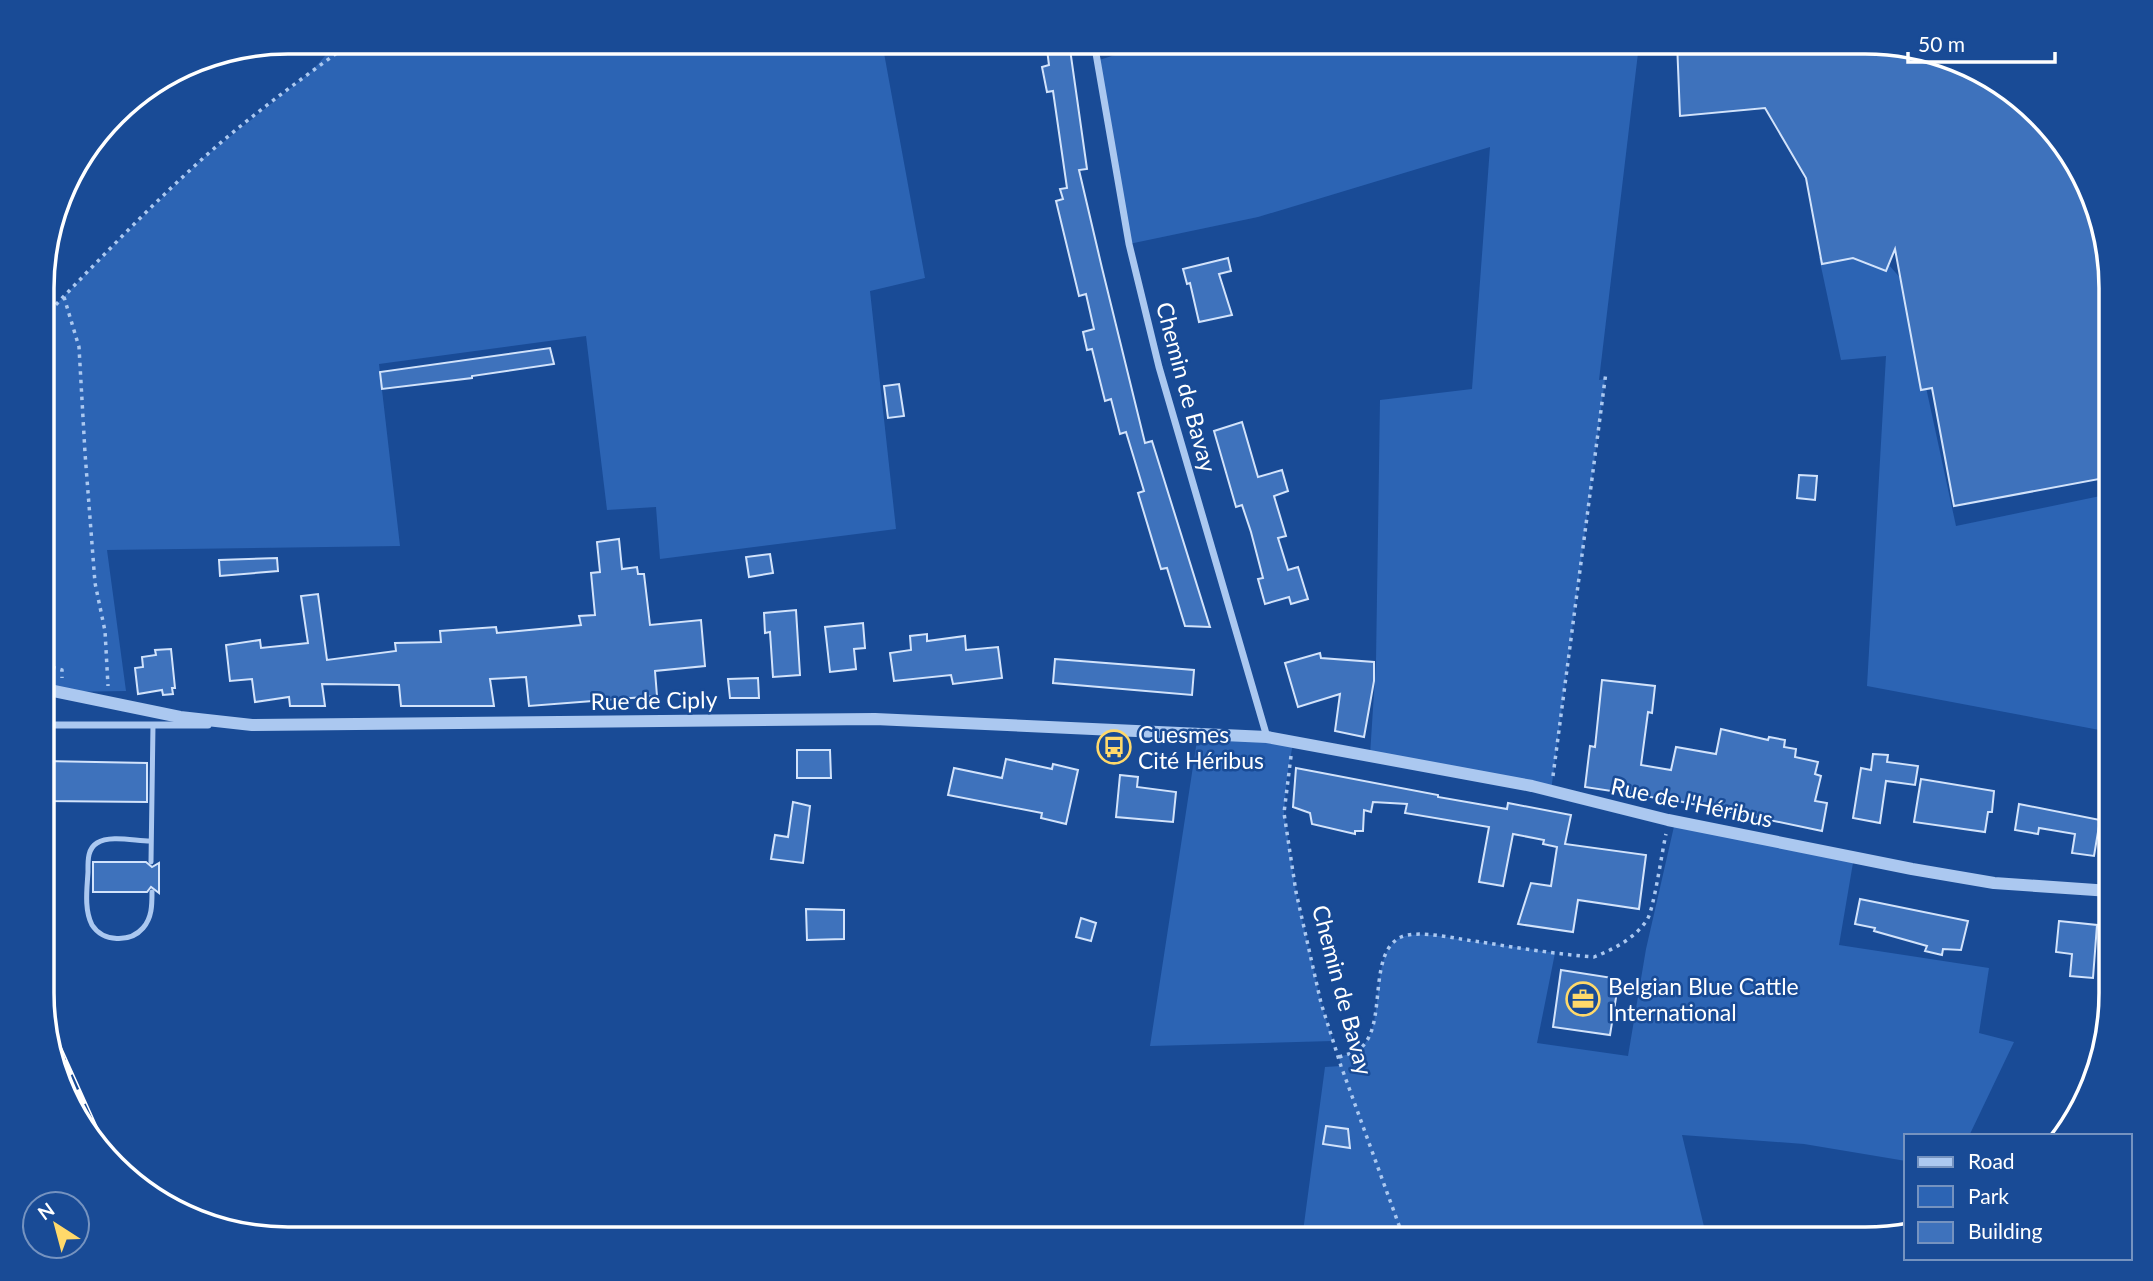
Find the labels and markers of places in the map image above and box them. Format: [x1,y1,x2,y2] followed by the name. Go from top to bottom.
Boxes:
[1138,720,1264,774] place label: Cuesmes Cité Héribus
[1095,728,1133,766] bus stop icon: Cuesmes Cité Héribus
[1608,972,1799,1026] place label: Belgian Blue Cattle International
[1564,980,1602,1018] office icon: Belgian Blue Cattle International

